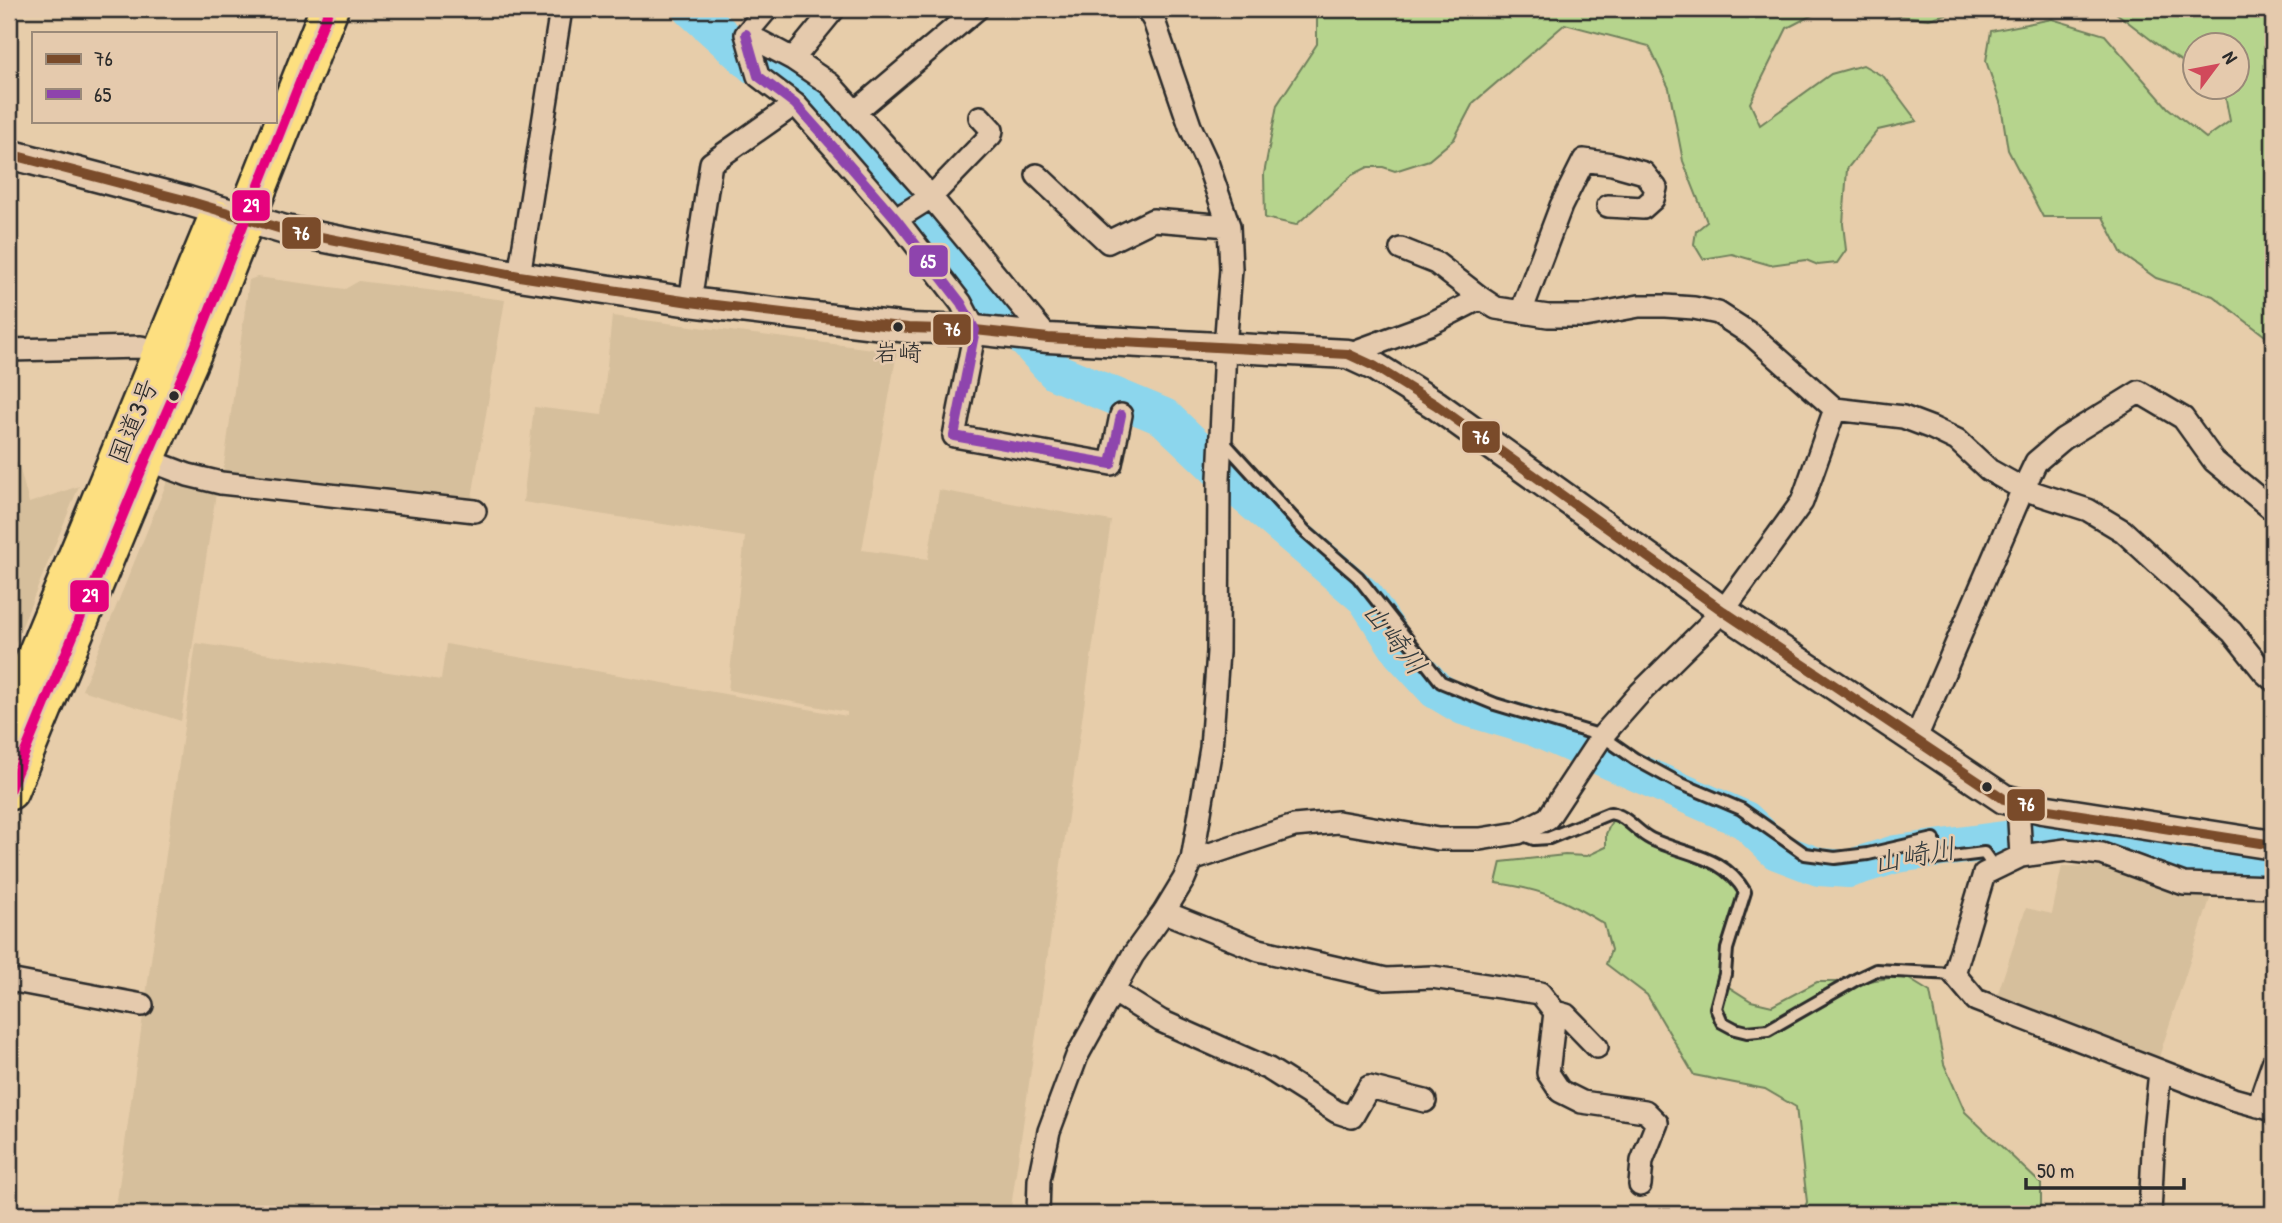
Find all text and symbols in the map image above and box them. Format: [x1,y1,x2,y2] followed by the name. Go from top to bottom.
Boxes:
[32,32,276,122] legend
[2180,32,2250,102] north arrow
[94,44,113,73] text: 76
[2217,46,2244,68] text: N
[94,80,111,109] text: 65
[231,189,271,222] line badge: 29
[243,192,259,218] text: 29
[281,216,322,250] line badge: 76
[292,220,310,246] text: 76
[908,244,949,278] line badge: 65
[920,248,937,274] text: 65
[932,313,972,346] line badge: 76
[943,316,961,342] text: 76
[891,320,905,334] marker: 岩崎
[874,336,922,368] place label: 岩崎
[100,373,166,469] street label: 国道3号
[167,389,181,403] unlabelled marker
[1461,420,1501,454] line badge: 76
[1472,424,1490,450] text: 76
[69,579,110,613] line badge: 29
[82,582,98,608] text: 29
[1354,593,1436,683] water label: 山崎川
[1980,780,1994,794] unlabelled marker
[2006,788,2046,822] line badge: 76
[2017,791,2035,817] text: 76
[1869,828,1959,882] water label: 山崎川
[2026,1146,2184,1190] scale bar
[2037,1156,2074,1185] text: 50 m

